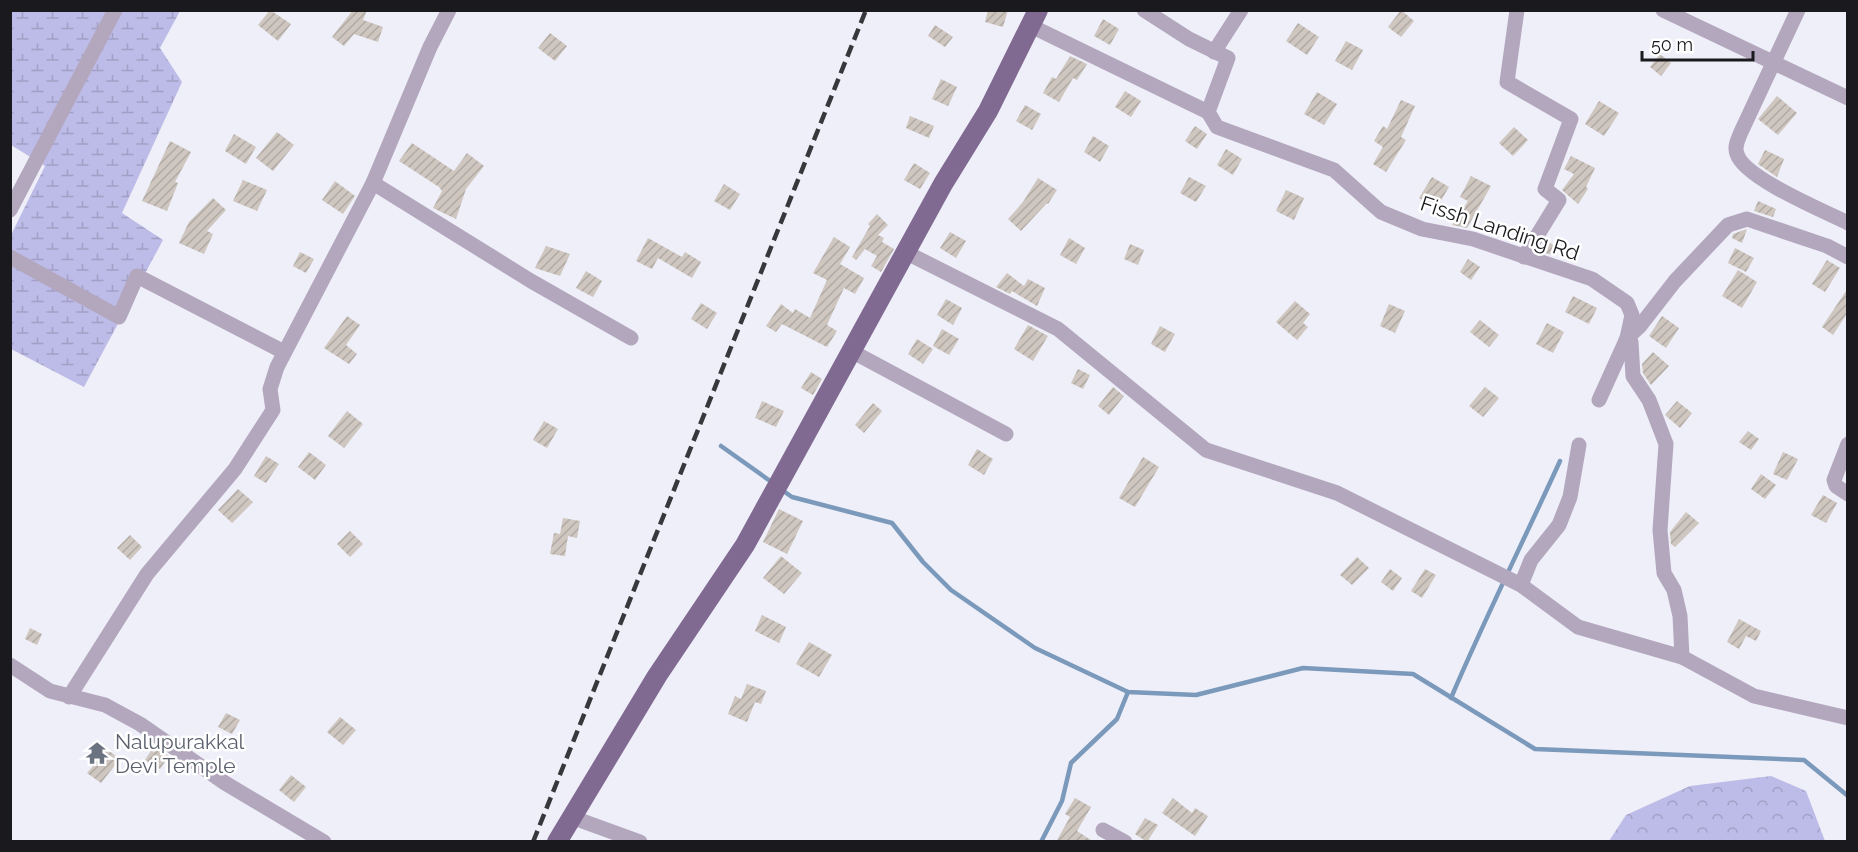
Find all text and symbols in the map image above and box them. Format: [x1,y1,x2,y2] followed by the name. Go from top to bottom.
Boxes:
[1642,24,1753,62] scale bar
[1651,34,1693,55] text: 50 m
[1417,191,1583,265] street label: Fissh Landing Rd
[115,729,245,778] place label: Nalupurakkal Devi Temple
[84,740,110,766] temple icon: Nalupurakkal Devi Temple

